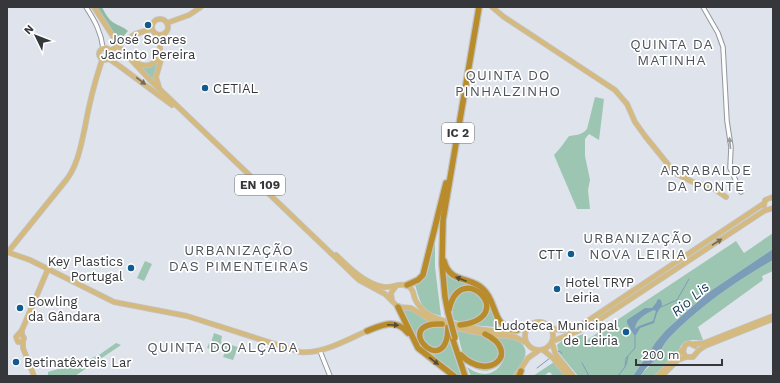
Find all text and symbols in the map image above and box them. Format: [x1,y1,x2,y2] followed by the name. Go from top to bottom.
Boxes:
[16,16,56,56] north arrow
[143,20,153,30] marker: José Soares Jacinto Pereira
[22,22,37,37] text: N
[101,32,196,62] place label: José Soares Jacinto Pereira
[630,36,714,68] district label: QUINTA DA MATINHA
[455,67,561,99] district label: QUINTA DO PINHALZINHO
[135,77,146,86] one-way arrow
[213,81,258,96] place label: CETIAL
[200,83,210,93] marker: CETIAL
[442,123,474,143] road number: IC 2
[727,137,733,150] one-way arrow
[660,162,752,194] district label: ARRABALDE DA PONTE
[235,175,285,195] road number: EN 109
[583,230,693,262] district label: URBANIZAÇÃO NOVA LEIRIA
[711,238,723,245] one-way arrow
[169,242,309,274] district label: URBANIZAÇÃO DAS PIMENTEIRAS
[538,247,563,262] place label: CTT
[566,249,576,259] marker: CTT
[48,254,123,284] place label: Key Plastics Portugal
[126,263,136,273] marker: Key Plastics Portugal
[565,275,634,305] place label: Hotel TRYP Leiria
[455,276,467,282] one-way arrow
[668,278,712,320] water label: Rio Lis
[552,284,562,294] marker: Hotel TRYP Leiria
[28,294,101,324] place label: Bowling da Gândara
[15,303,25,313] marker: Bowling da Gândara
[494,318,619,348] place label: Ludoteca Municipal de Leiria
[387,321,399,328] one-way arrow
[621,327,631,337] marker: Ludoteca Municipal de Leiria
[147,339,299,355] district label: QUINTA DO ALÇADA
[636,341,722,367] scale bar
[642,348,679,362] text: 200 m
[24,355,132,370] place label: Betinatêxteis Lar
[11,357,21,367] marker: Betinatêxteis Lar
[429,357,440,365] one-way arrow

